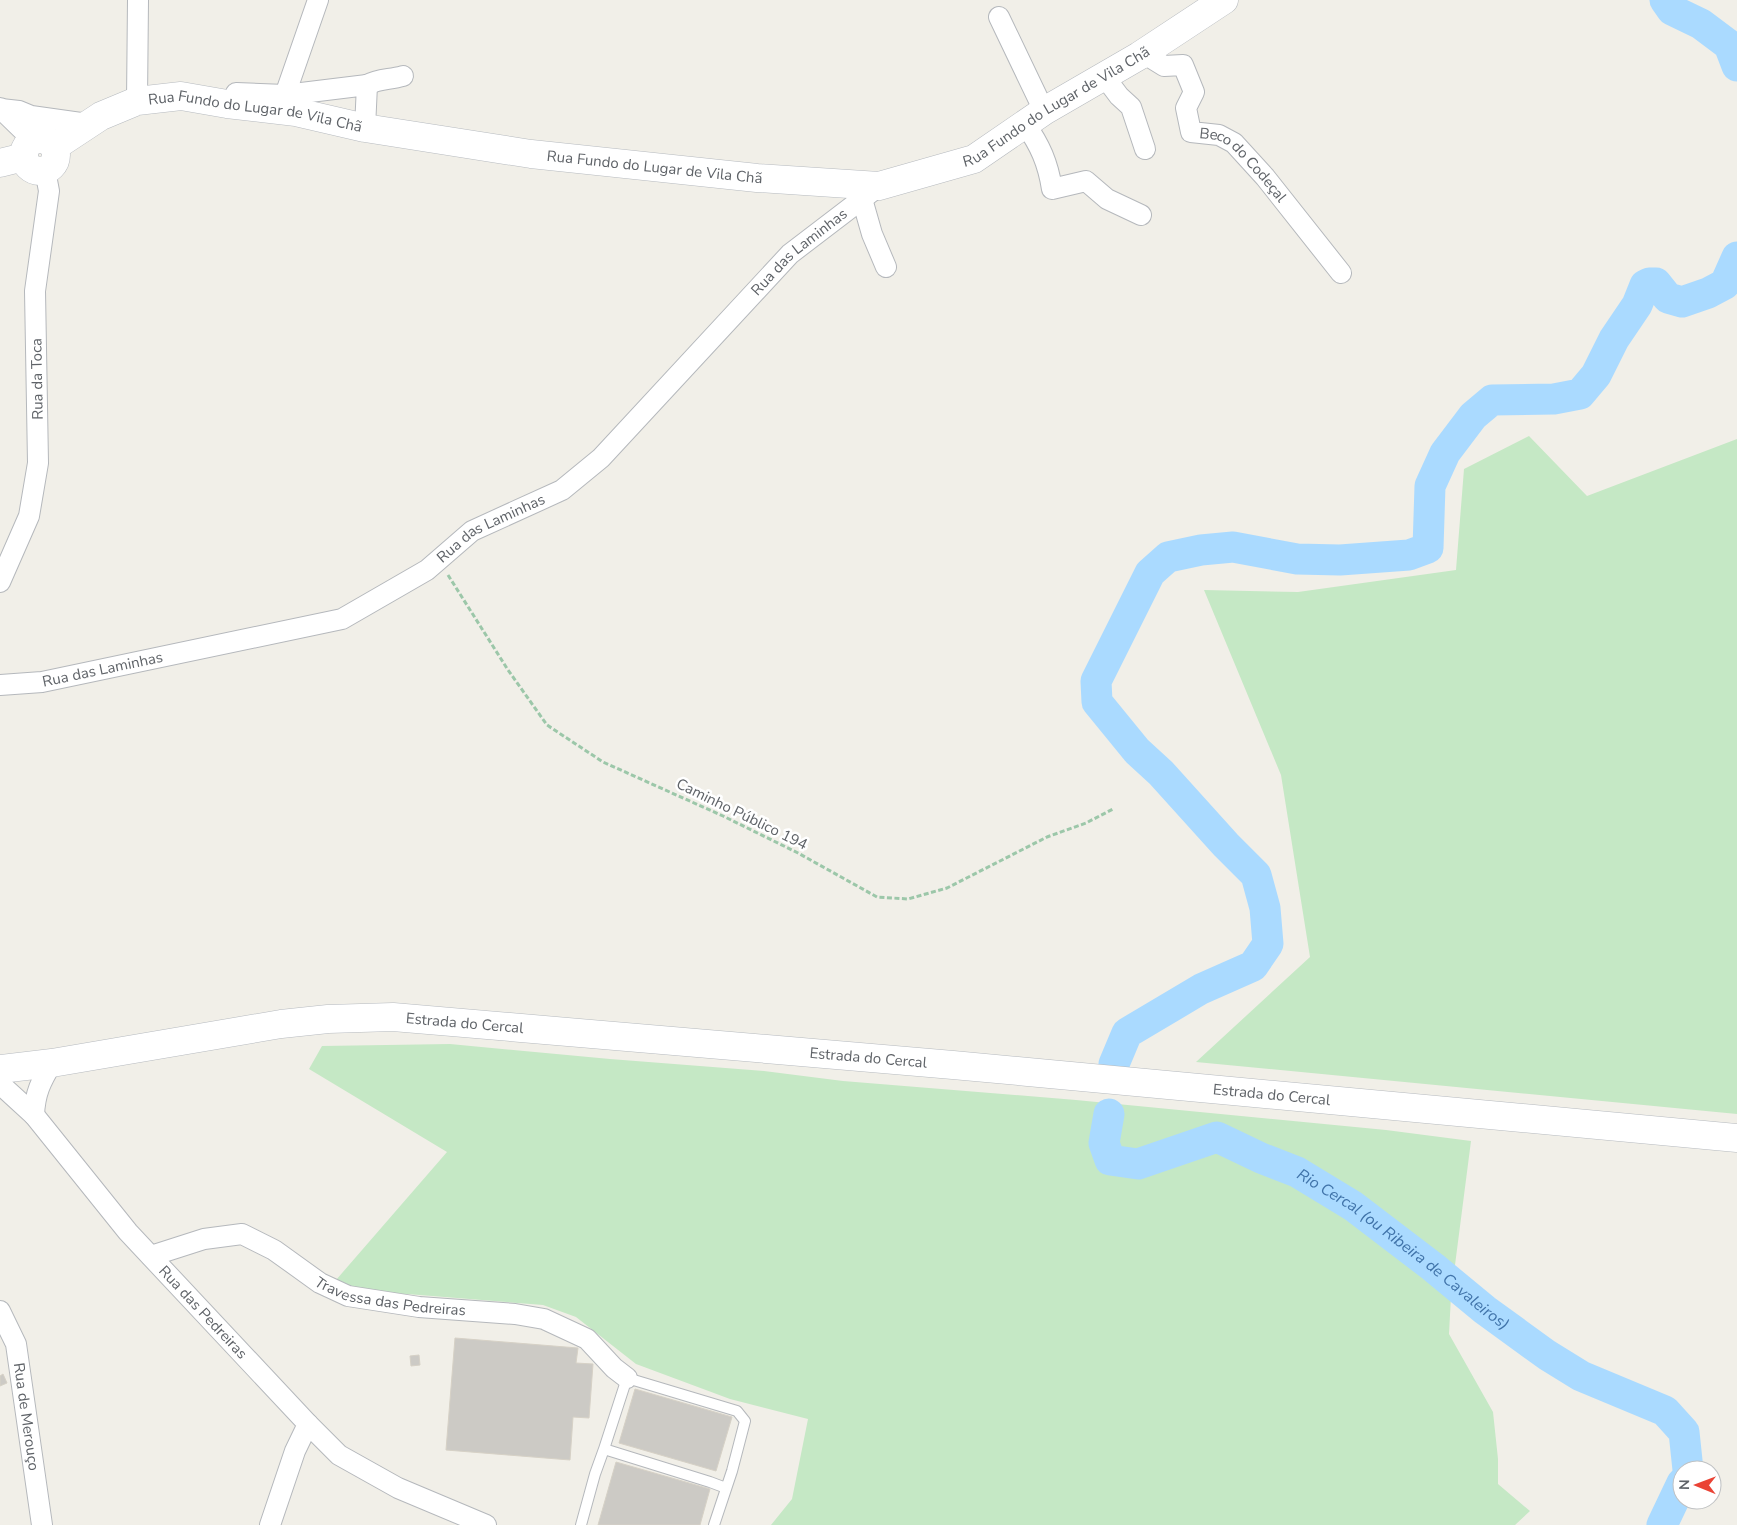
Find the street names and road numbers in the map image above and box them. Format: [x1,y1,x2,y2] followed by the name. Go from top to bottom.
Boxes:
[960,42,1154,172] street label: Rua Fundo do Lugar de Vila Chã
[147,86,364,137] street label: Rua Fundo do Lugar de Vila Chã
[1199,123,1292,207] street label: Beco do Codeçal
[546,146,763,188] street label: Rua Fundo do Lugar de Vila Chã
[747,204,851,300] street label: Rua das Laminhas
[26,338,48,420] street label: Rua da Toca
[432,489,548,567] street label: Rua das Laminhas
[40,647,165,692] street label: Rua das Laminhas
[673,773,811,855] street label: Caminho Público 194
[405,1008,525,1038] street label: Estrada do Cercal
[809,1043,928,1073] street label: Estrada do Cercal
[1212,1079,1332,1110] street label: Estrada do Cercal
[154,1261,252,1363] street label: Rua das Pedreiras
[311,1272,466,1320] street label: Travessa das Pedreiras
[9,1361,44,1472] street label: Rua de Merouço

